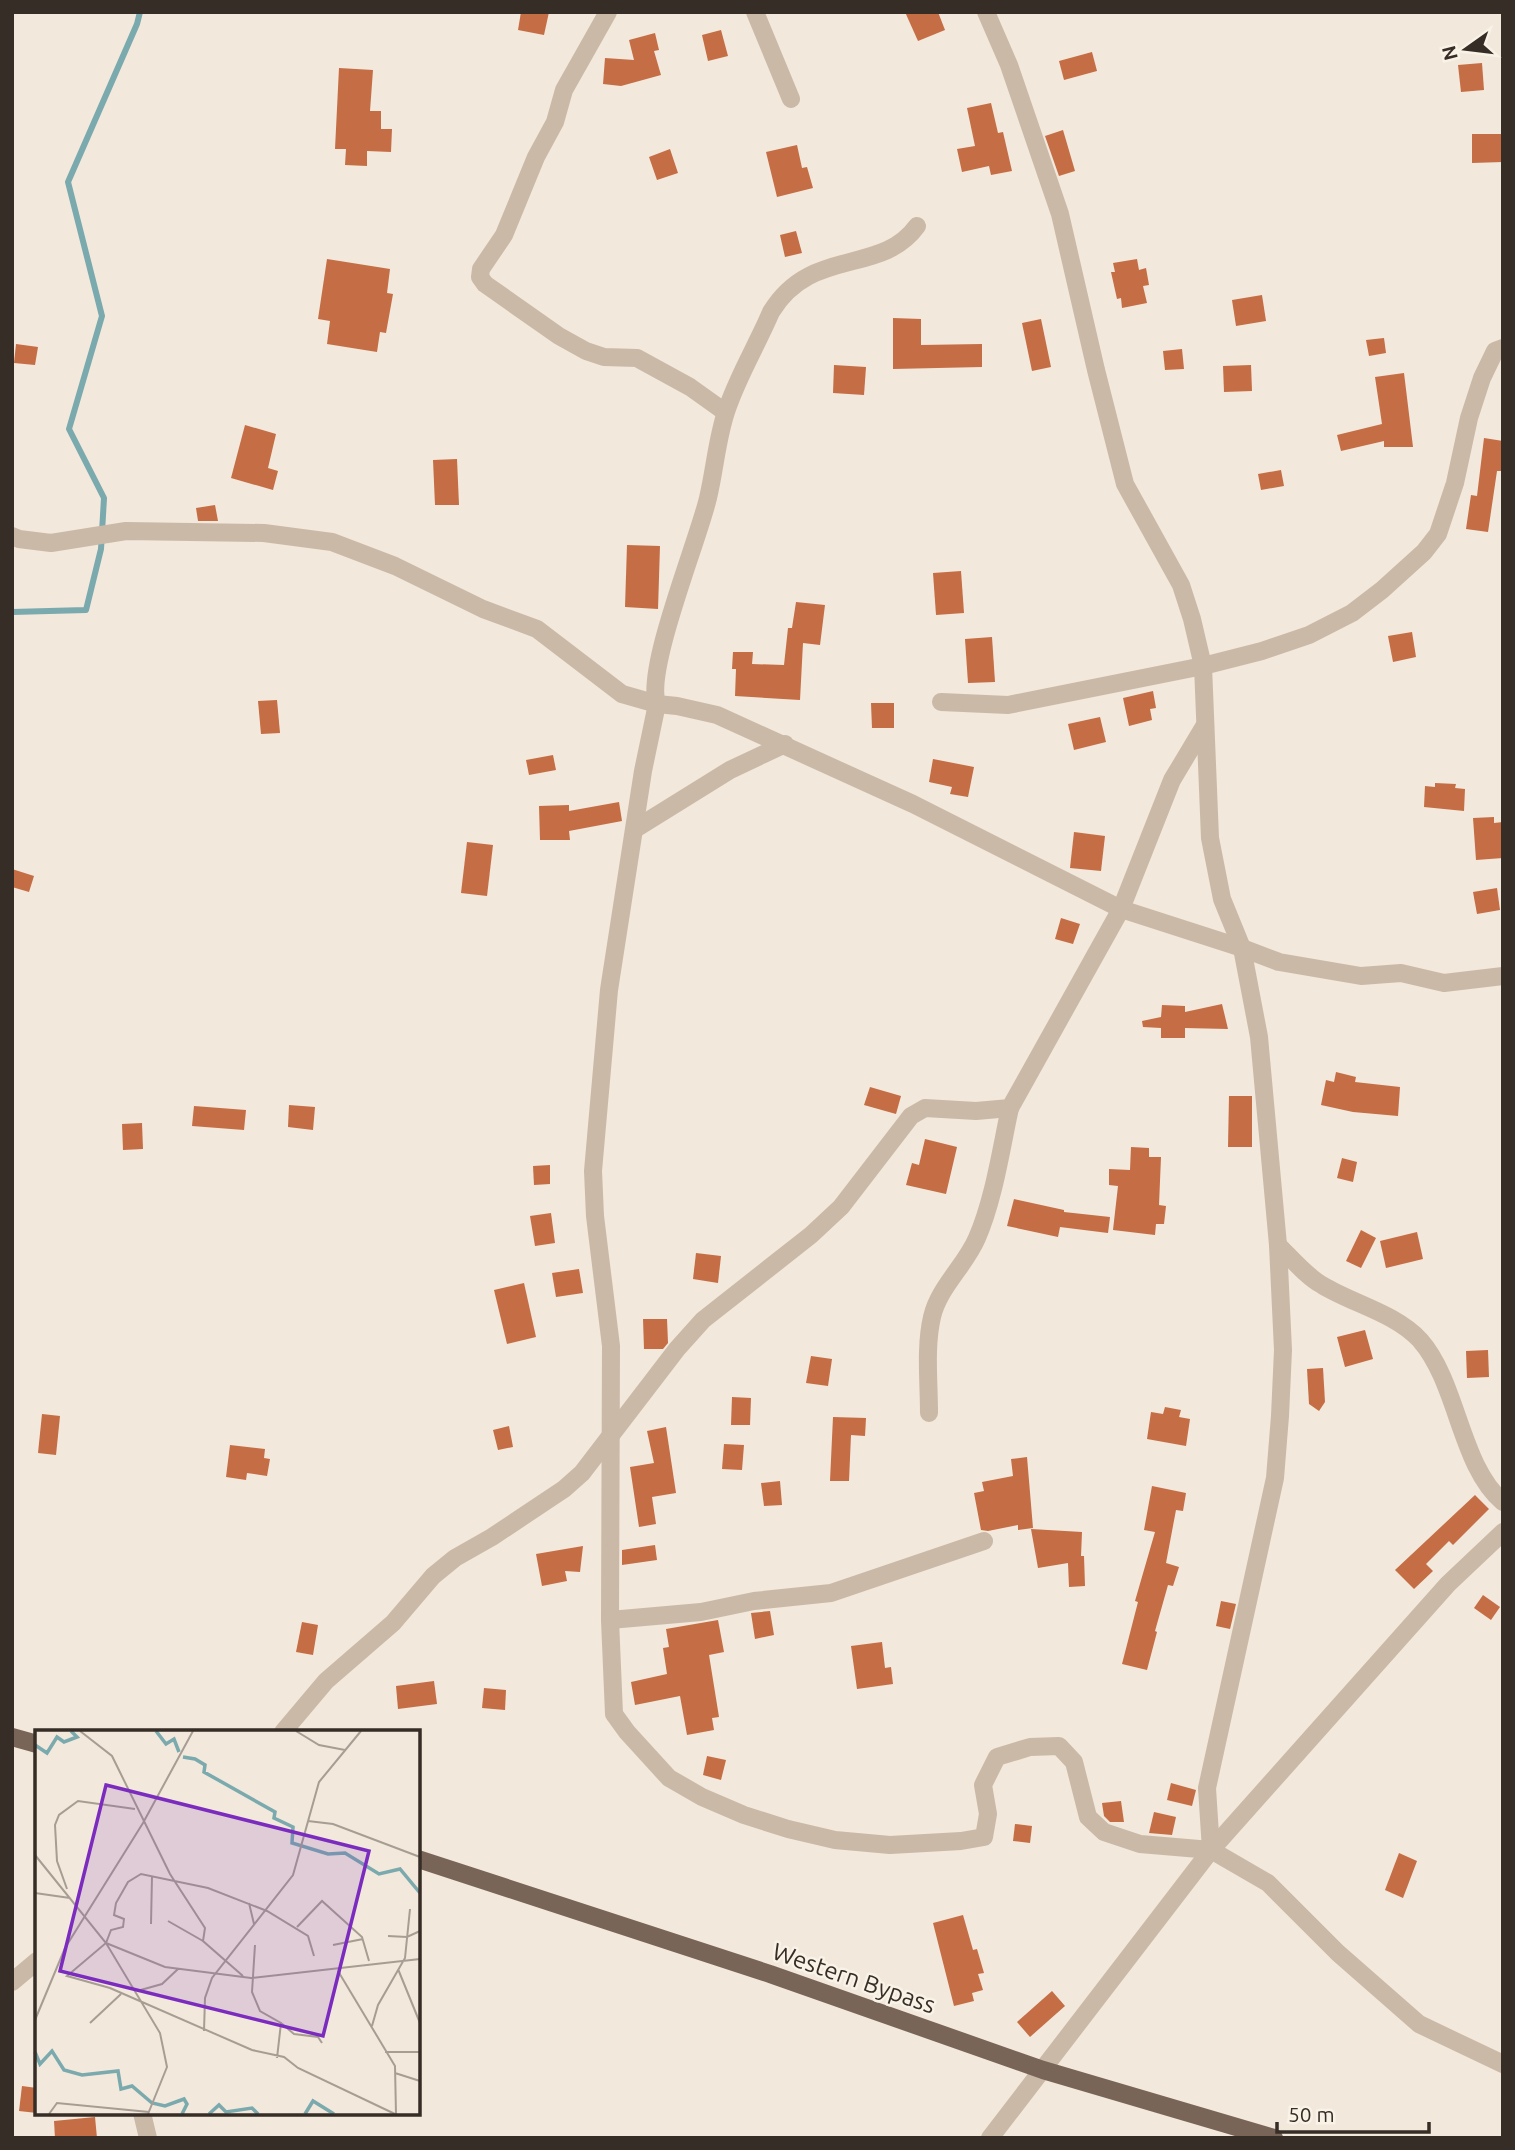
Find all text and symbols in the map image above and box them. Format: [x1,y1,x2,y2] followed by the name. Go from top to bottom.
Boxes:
[1431,14,1501,84] north arrow
[1437,44,1462,63] text: N
[35,1730,420,2115] inset map
[769,1937,939,2019] street label: Western Bypass
[1277,2090,1429,2134] scale bar
[1288,2102,1335,2126] text: 50 m

